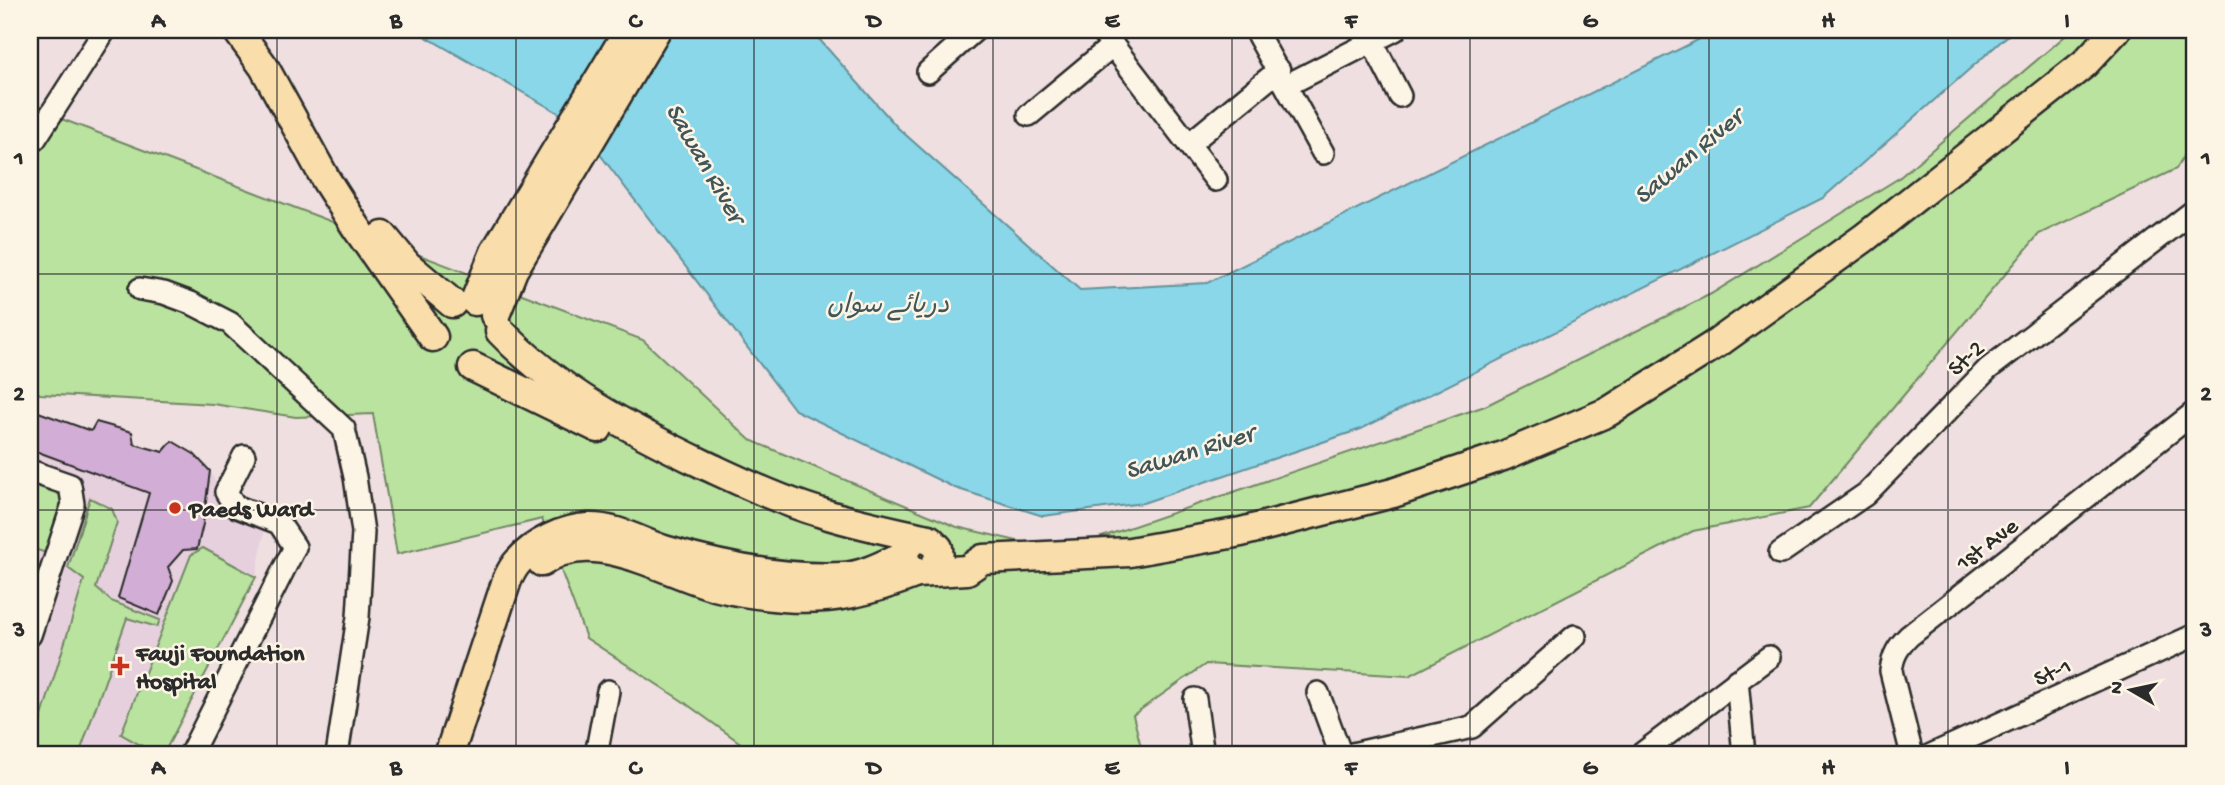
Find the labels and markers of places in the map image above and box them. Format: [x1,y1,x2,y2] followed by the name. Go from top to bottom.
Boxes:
[187,497,316,526] place label: Paeds Ward
[167,500,183,516] marker: Paeds Ward
[135,641,305,698] place label: Fauji Foundation Hospital
[110,656,130,676] marker: Fauji Foundation Hospital

